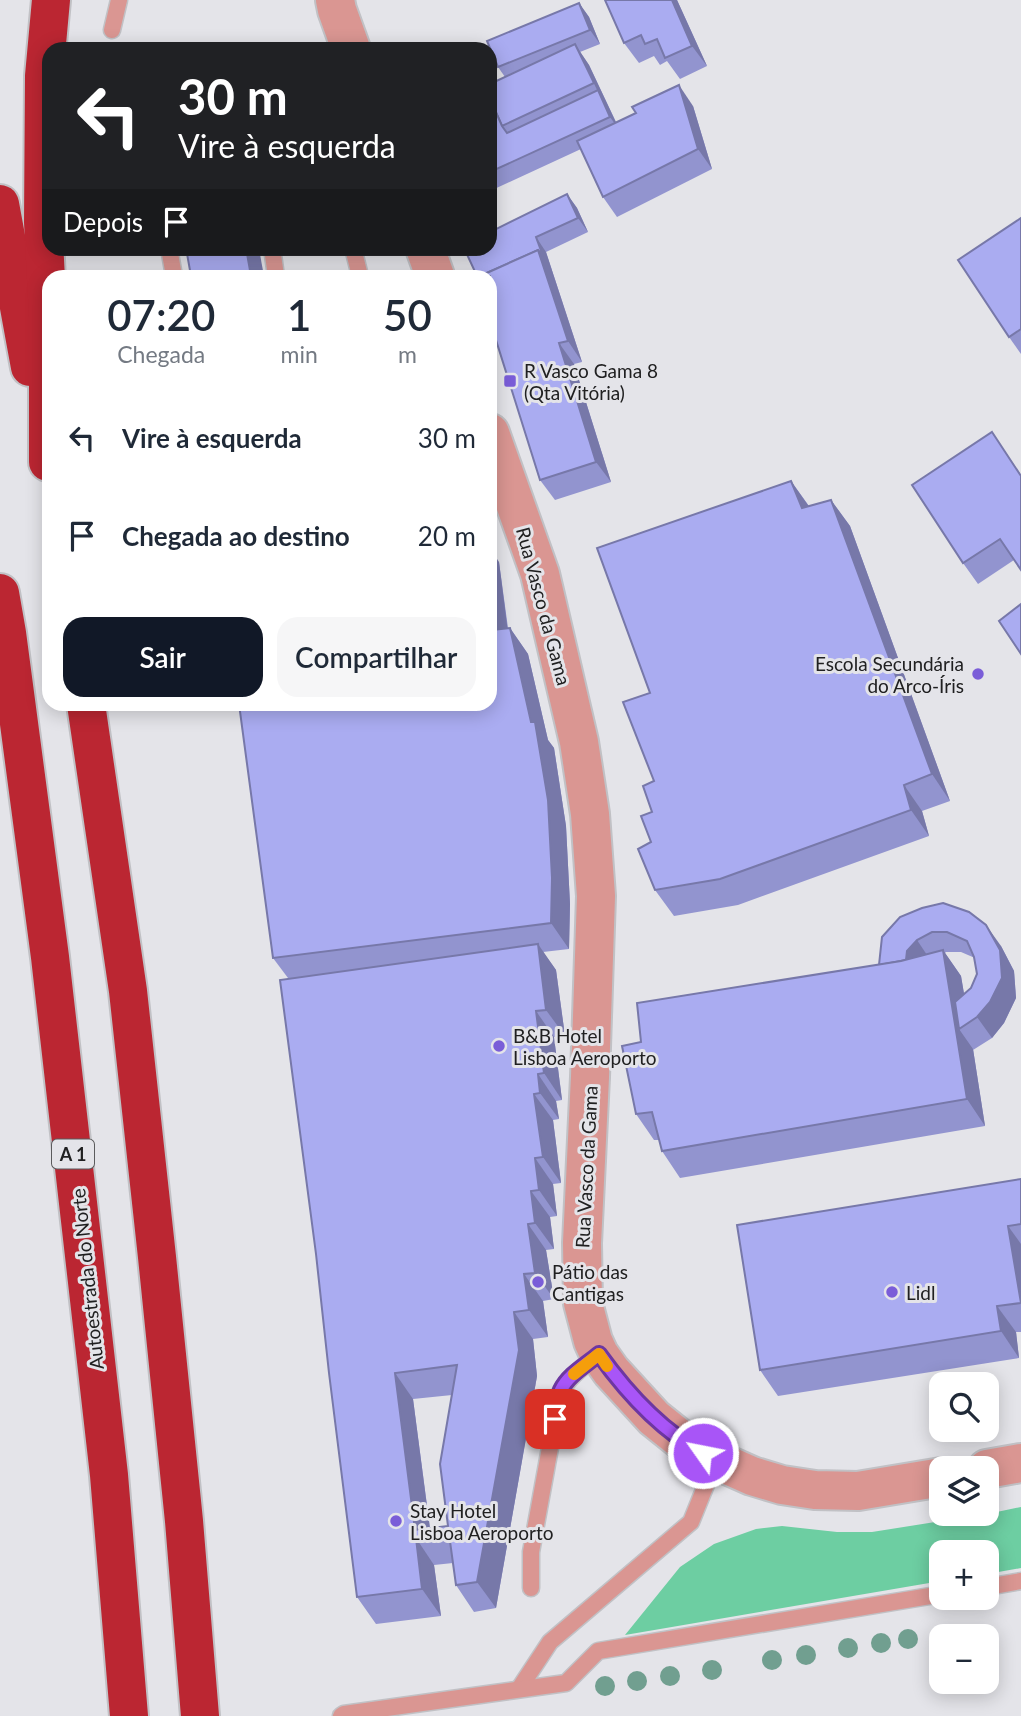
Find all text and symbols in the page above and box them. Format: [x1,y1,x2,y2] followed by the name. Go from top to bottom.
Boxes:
[178,67,288,125] text: 30 m
[63,70,154,161] icon: left
[178,126,396,165] text: Vire à esquerda
[157,203,195,241] icon: arrive
[63,206,143,238] text: Depois
[107,290,215,340] text: 07:20
[287,290,311,340] text: 1
[383,290,432,340] text: 50
[117,340,205,368] text: Chegada
[281,340,318,368] text: min
[398,340,417,368] text: m
[524,359,658,404] place label: R Vasco Gama 8 (Qta Vitória)
[502,373,518,389] marker: R Vasco Gama 8 (Qta Vitória)
[63,419,101,457] icon: left
[122,422,302,454] text: Vire à esquerda
[418,422,476,454] text: 30 m
[63,517,101,555] icon: arrive
[122,520,350,552] text: Chegada ao destino
[418,520,476,552] text: 20 m
[512,524,576,688] street label: Rua Vasco da Gama
[63,617,263,697] button: Sair
[277,617,476,697] button: Compartilhar
[815,652,964,697] place label: Escola Secundária do Arco-Íris
[970,666,986,682] marker: Escola Secundária do Arco-Íris
[513,1024,656,1069] place label: B&B Hotel Lisboa Aeroporto
[491,1038,507,1054] marker: B&B Hotel Lisboa Aeroporto
[570,1085,602,1249] street label: Rua Vasco da Gama
[52,1140,94,1168] road number: A 1
[66,1187,108,1371] street label: Autoestrada do Norte
[552,1260,628,1305] place label: Pátio das Cantigas
[530,1274,546,1290] marker: Pátio das Cantigas
[906,1281,935,1304] place label: Lidl
[884,1284,900,1300] marker: Lidl
[929,1372,999,1694] map controls
[929,1372,999,1442] button: search
[525,1389,585,1449] pin
[536,1400,574,1438] icon: arrive
[666,1416,740,1490] position arrow
[929,1456,999,1526] button: layers
[410,1499,553,1544] place label: Stay Hotel Lisboa Aeroporto
[388,1513,404,1529] marker: Stay Hotel Lisboa Aeroporto
[929,1540,999,1610] button: +
[929,1624,999,1694] button: −

